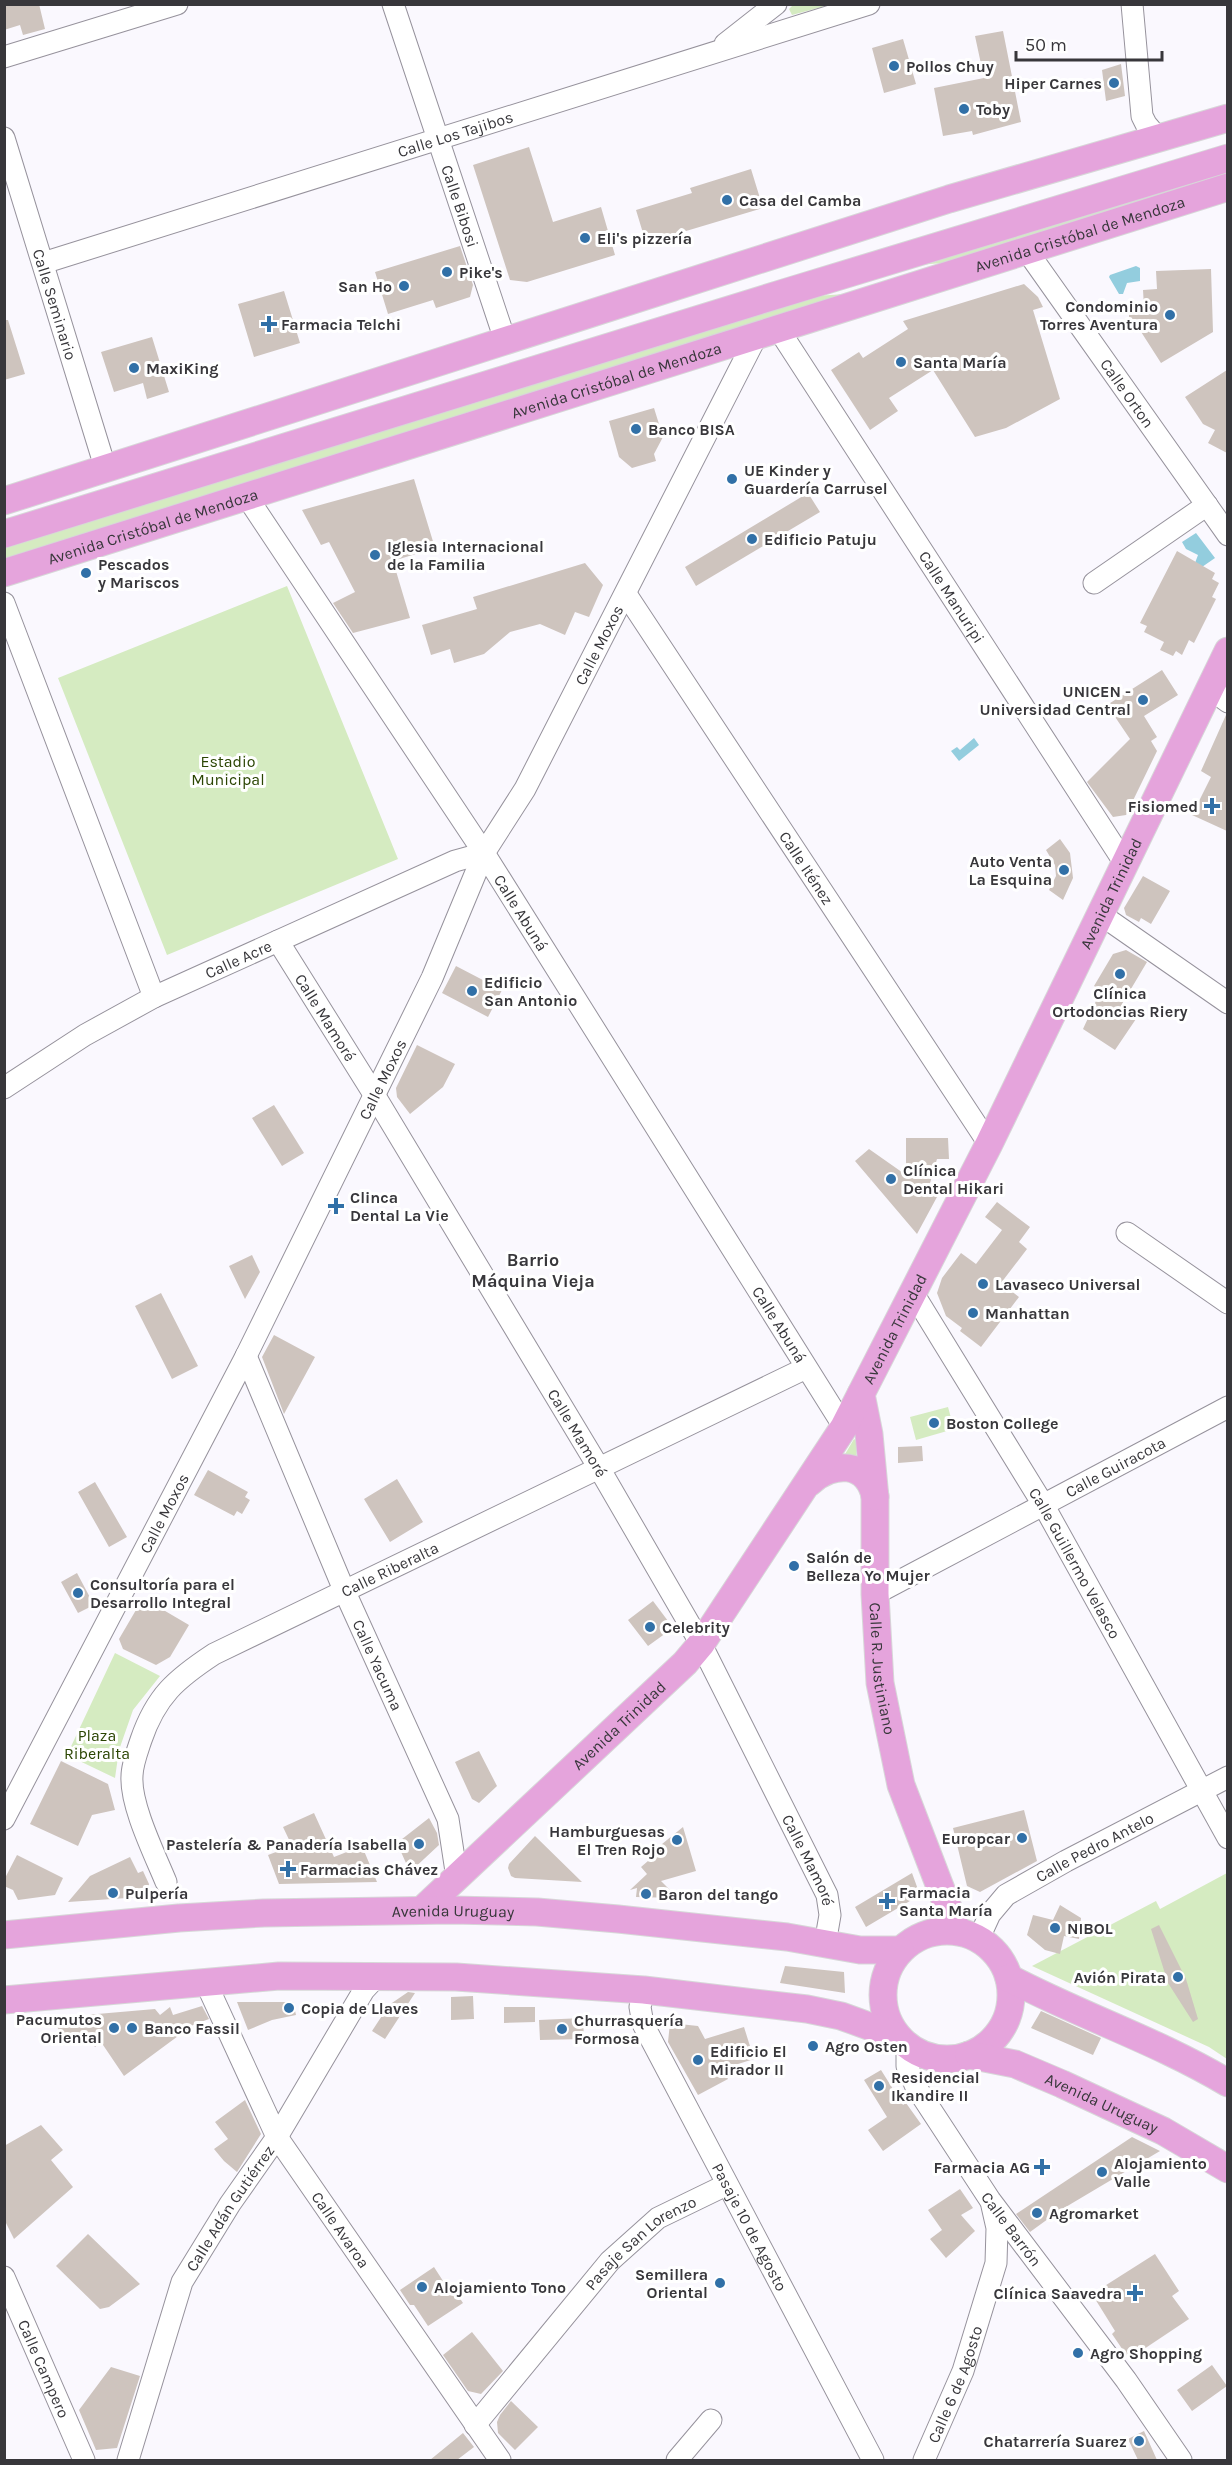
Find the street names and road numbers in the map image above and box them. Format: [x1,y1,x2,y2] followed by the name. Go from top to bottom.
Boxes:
[395,107,515,161] street label: Calle Los Tajibos
[438,162,483,250] street label: Calle Bibosi
[972,192,1187,276] street label: Avenida Cristóbal de Mendoza
[29,247,81,362] street label: Calle Seminario
[509,338,724,422] street label: Avenida Cristóbal de Mendoza
[1097,355,1158,431] street label: Calle Orton
[45,484,260,568] street label: Avenida Cristóbal de Mendoza
[915,547,989,646] street label: Calle Manuripi
[570,602,627,688] street label: Calle Moxos
[776,828,838,908] street label: Calle Iténez
[1075,835,1145,952] street label: Avenida Trinidad
[490,871,552,954] street label: Calle Abuná
[202,936,275,982] street label: Calle Acre
[291,970,360,1065] street label: Calle Mamoré
[354,1036,410,1122] street label: Calle Moxos
[858,1270,930,1387] street label: Avenida Trinidad
[749,1283,811,1366] street label: Calle Abuná
[544,1385,612,1480] street label: Calle Mamoré
[1062,1432,1169,1501] street label: Calle Guiracota
[135,1470,192,1556] street label: Calle Moxos
[1025,1484,1125,1642] street label: Calle Guillermo Velasco
[338,1538,441,1601] street label: Calle Riberalta
[866,1602,900,1736] street label: Calle R. Justiniano
[349,1616,407,1713] street label: Calle Yacuma
[568,1677,670,1774] street label: Avenida Trinidad
[1032,1808,1157,1886] street label: Calle Pedro Antelo
[778,1811,838,1907] street label: Calle Mamoré
[392,1900,515,1921] street label: Avenida Uruguay
[1042,2068,1162,2137] street label: Avenida Uruguay
[181,2141,278,2275] street label: Calle Adán Gutiérrez
[708,2159,792,2294] street label: Pasaje 10 de Agosto
[308,2188,374,2271] street label: Calle Avaroa
[978,2188,1046,2270] street label: Calle Barrón
[581,2191,699,2294] street label: Pasaje San Lorenzo
[14,2317,74,2421] street label: Calle Campero
[923,2323,986,2446] street label: Calle 6 de Agosto

